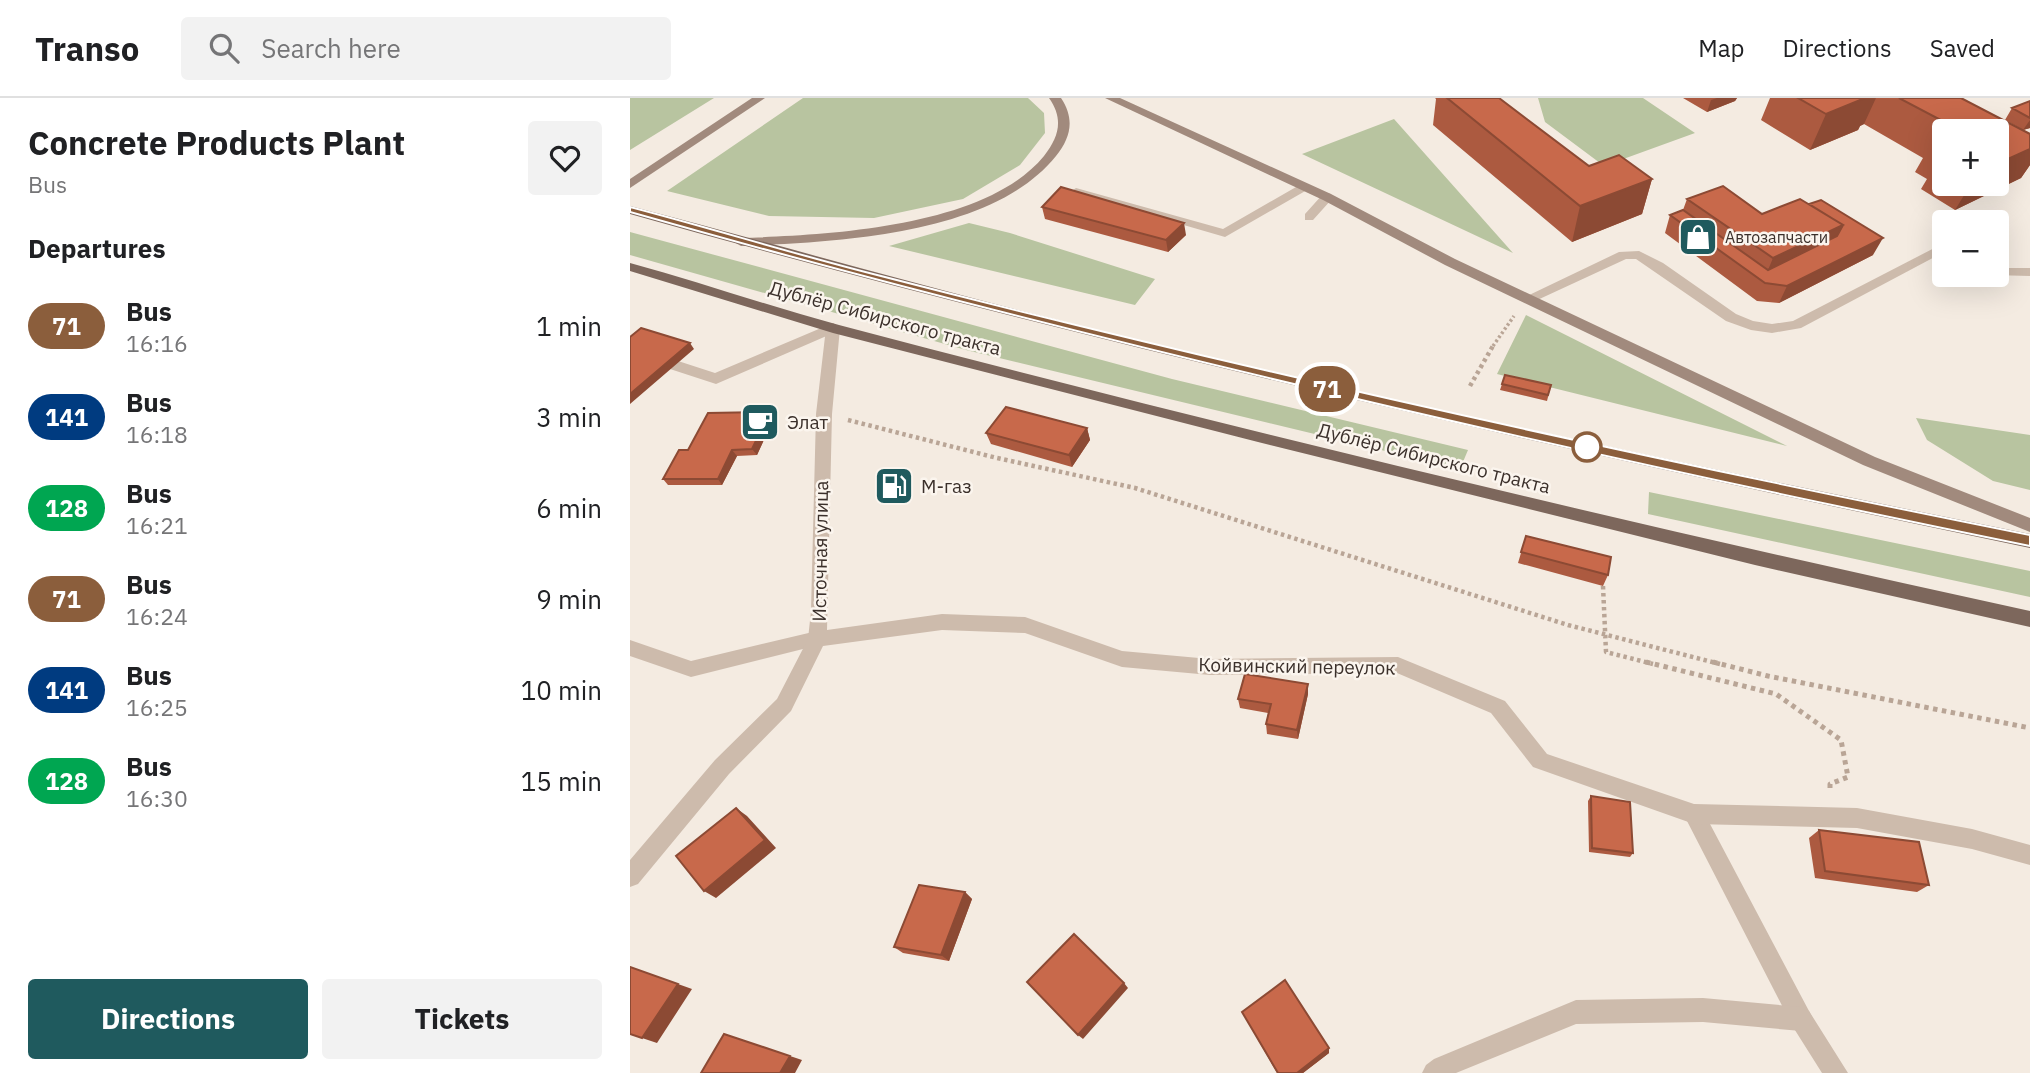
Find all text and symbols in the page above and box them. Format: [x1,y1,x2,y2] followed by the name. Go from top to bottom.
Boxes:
[181,17,671,80] search box
[35,27,139,70] text: Transo
[205,29,243,67] icon: search
[261,31,401,65] text: Search here
[1698,32,1744,64] text: Map
[1782,32,1892,64] text: Directions
[1930,32,1995,64] text: Saved
[1932,119,2009,287] map controls
[1932,119,2009,196] button: +
[28,121,405,164] text: Concrete Products Plant
[528,121,602,195] button: heart
[28,169,67,199] text: Bus
[1932,210,2009,287] button: −
[1677,216,1719,258] shop icon: Автозапчасти
[1725,227,1828,247] place label: Автозапчасти
[28,231,166,265] text: Departures
[766,275,1004,361] street label: Дублёр Сибирского тракта
[126,294,172,328] text: Bus
[536,309,602,343] text: 1 min
[52,310,81,342] text: 71
[126,328,188,358] text: 16:16
[1296,366,1358,412] line badge: 71
[1313,373,1341,405] text: 71
[126,385,172,419] text: Bus
[536,400,602,434] text: 3 min
[45,401,88,433] text: 141
[739,401,781,443] cafe icon: Элат
[787,410,828,434] place label: Элат
[1315,417,1553,499] street label: Дублёр Сибирского тракта
[126,419,188,449] text: 16:18
[1572,432,1602,462] unlabelled marker
[873,465,915,507] fuel station icon: М-газ
[921,474,972,498] place label: М-газ
[126,476,172,510] text: Bus
[807,480,833,622] street label: Источная улица
[536,491,602,525] text: 6 min
[45,492,88,524] text: 128
[126,510,188,540] text: 16:21
[126,567,172,601] text: Bus
[536,582,602,616] text: 9 min
[52,583,81,615] text: 71
[126,601,188,631] text: 16:24
[1198,652,1396,680] street label: Койвинский переулок
[126,658,172,692] text: Bus
[521,673,602,707] text: 10 min
[45,674,88,706] text: 141
[126,692,188,722] text: 16:25
[126,749,172,783] text: Bus
[521,764,602,798] text: 15 min
[45,765,88,797] text: 128
[126,783,188,813] text: 16:30
[28,979,308,1059] button: Directions
[322,979,602,1059] button: Tickets

